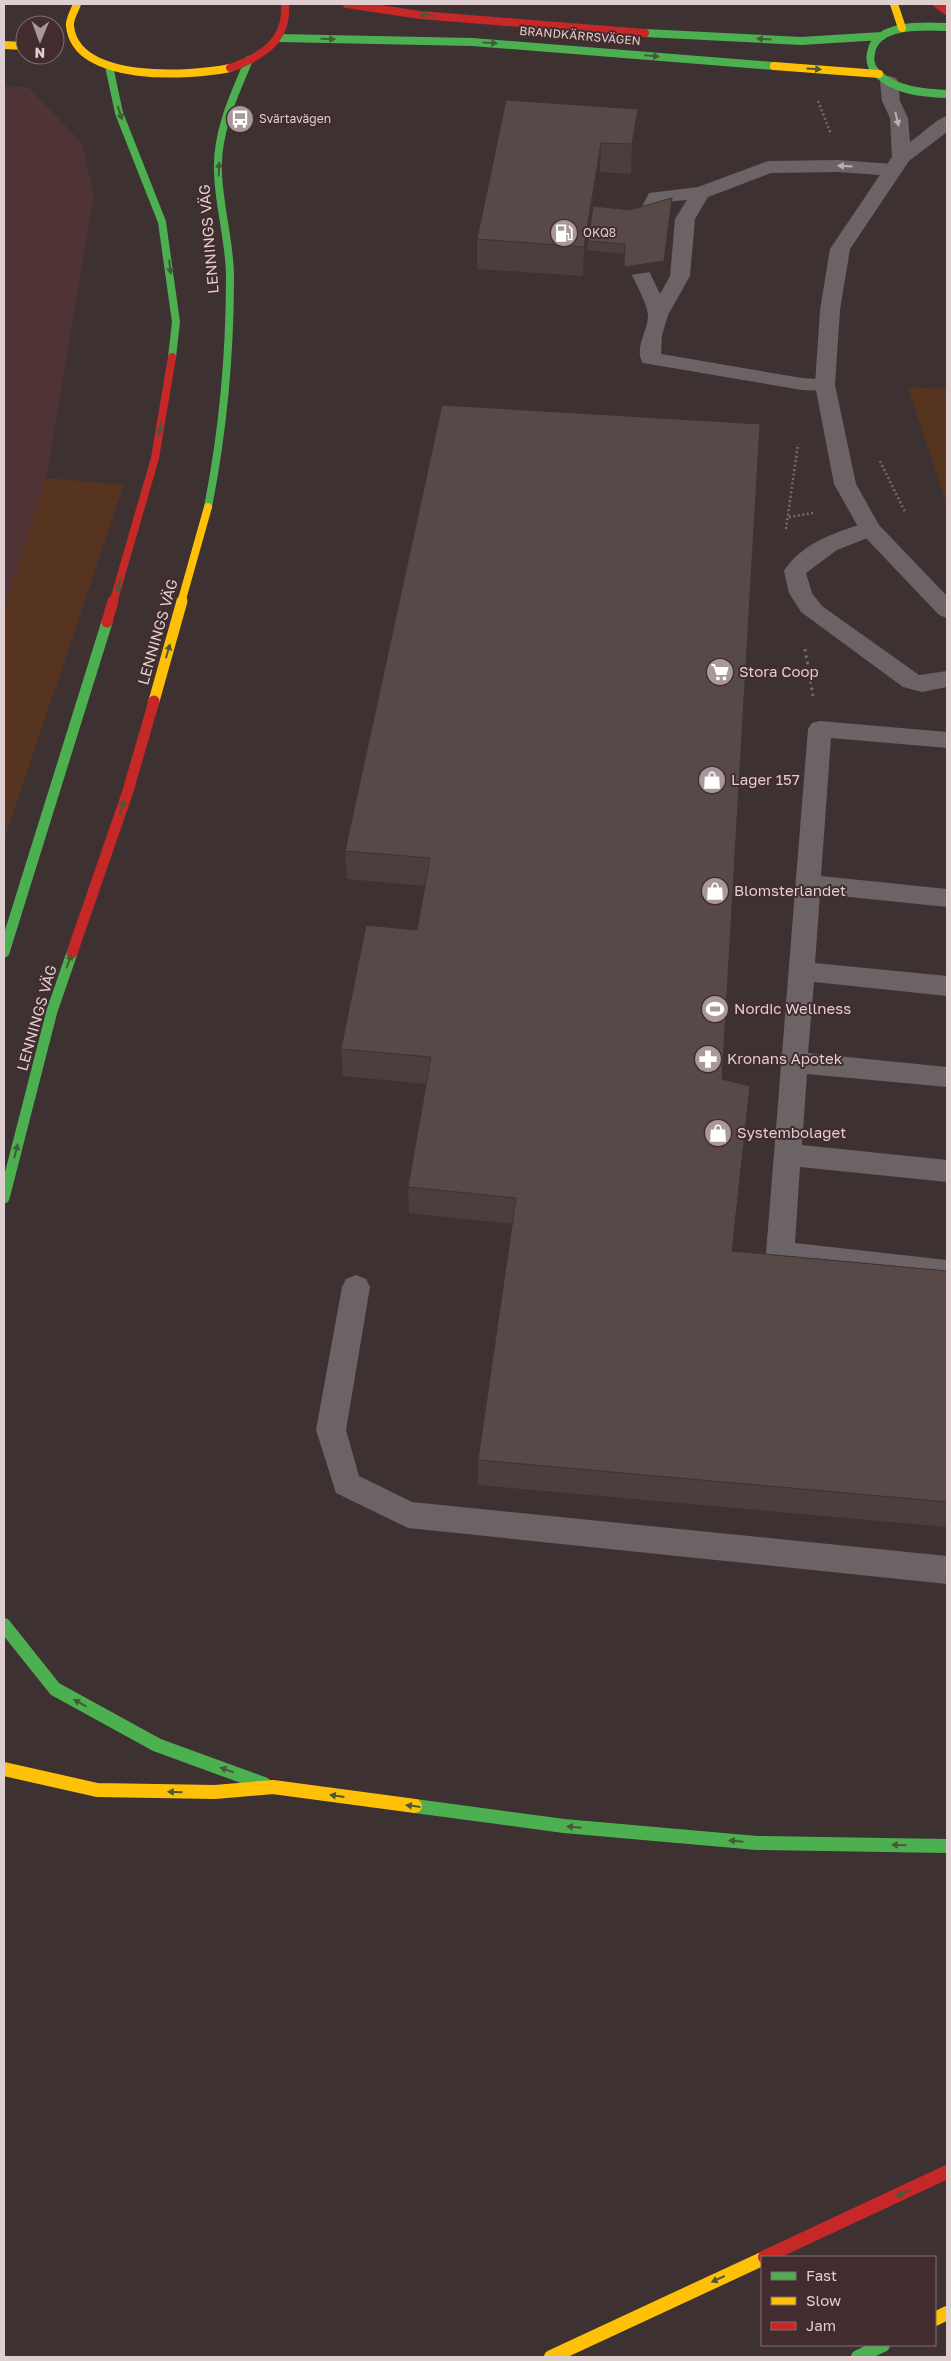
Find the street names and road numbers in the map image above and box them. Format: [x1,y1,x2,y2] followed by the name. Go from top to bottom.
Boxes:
[519,23,641,48] street label: BRANDKÄRRSVÄGEN
[194,184,222,294] street label: LENNINGS VÄG
[133,577,181,687] street label: LENNINGS VÄG
[12,963,60,1073] street label: LENNINGS VÄG

